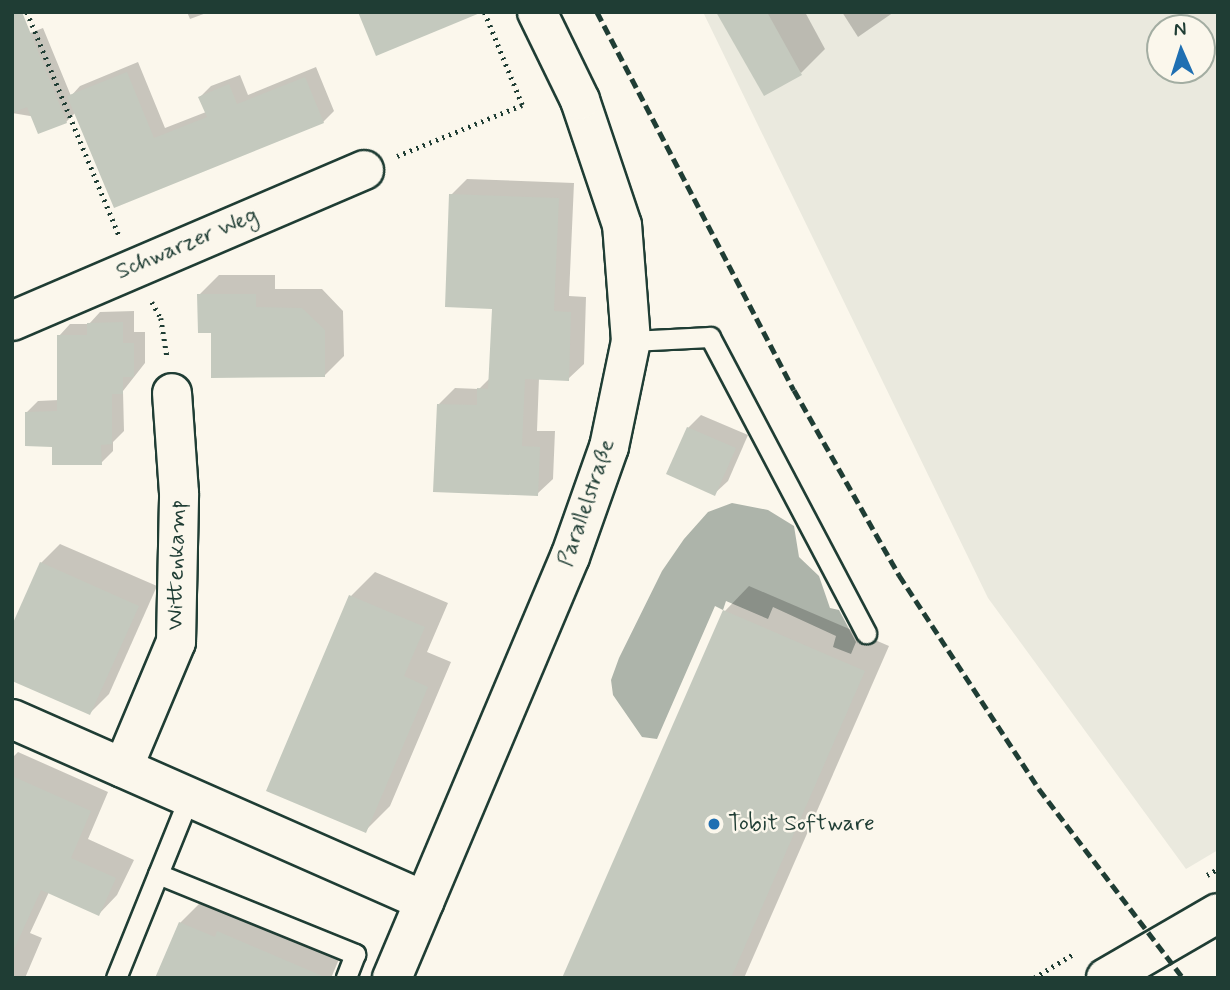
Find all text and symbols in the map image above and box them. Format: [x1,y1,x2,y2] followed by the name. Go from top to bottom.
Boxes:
[1146,14,1216,84] north arrow
[1173,17,1187,42] text: N
[111,201,263,287] street label: Schwarzer Weg
[552,436,622,570] street label: Parallelstraße
[162,499,192,631] street label: Wittenkamp
[728,810,874,838] place label: Tobit Software
[706,816,722,832] marker: Tobit Software

